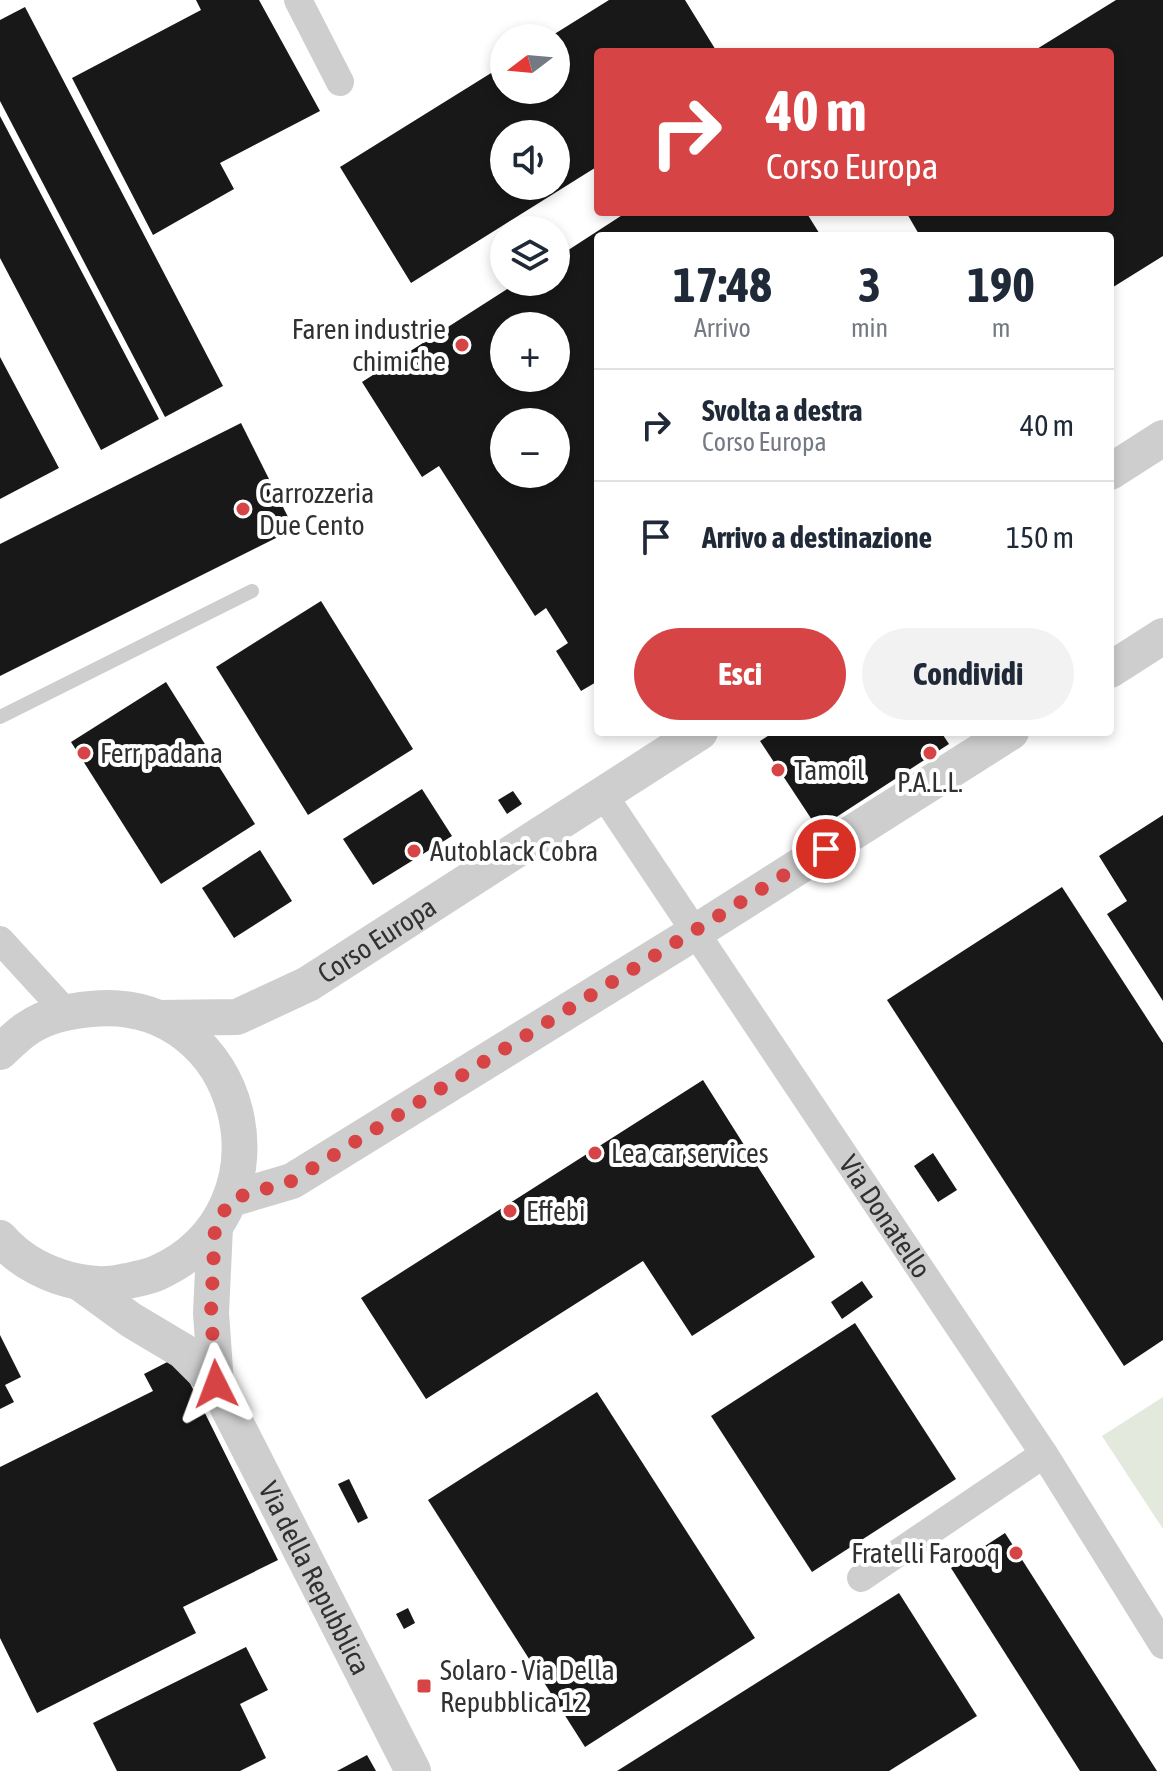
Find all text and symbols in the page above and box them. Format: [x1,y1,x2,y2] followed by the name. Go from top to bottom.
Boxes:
[490,24,570,104] north arrow
[490,24,570,488] map controls
[766,79,867,143] text: 40 m
[634,80,738,184] icon: right
[490,120,570,200] button: sound
[766,145,938,187] text: Corso Europa
[490,216,570,296] button: layers
[673,257,772,312] text: 17:48
[858,257,881,312] text: 3
[967,257,1035,312] text: 190
[490,312,570,392] button: +
[292,313,446,377] place label: Faren industrie chimiche
[694,313,751,343] text: Arrivo
[851,313,888,343] text: min
[992,313,1010,343] text: m
[453,336,471,354] marker: Faren industrie chimiche
[702,393,862,427] text: Svolta a destra
[634,403,678,447] icon: right
[490,408,570,488] button: −
[1020,408,1074,442] text: 40 m
[702,427,827,457] text: Corso Europa
[259,477,374,541] place label: Carrozzeria Due Cento
[234,500,252,518] marker: Carrozzeria Due Cento
[634,515,678,559] icon: arrive
[702,520,932,554] text: Arrivo a destinazione
[1006,520,1074,554] text: 150 m
[634,628,846,720] button: Esci
[862,628,1074,720] button: Condividi
[100,737,223,769] place label: Ferr padana
[75,744,93,762] marker: Ferr padana
[921,744,939,762] marker: P.A.L.L.
[794,754,865,786] place label: Tamoil
[769,761,787,779] marker: Tamoil
[897,766,963,798] place label: P.A.L.L.
[792,815,860,883] pin
[804,827,848,871] icon: arrive
[430,835,598,867] place label: Autoblack Cobra
[405,842,423,860] marker: Autoblack Cobra
[312,890,442,990] street label: Corso Europa
[611,1137,769,1169] place label: Lea car services
[586,1144,604,1162] marker: Lea car services
[833,1149,938,1284] street label: Via Donatello
[526,1195,586,1227] place label: Effebi
[501,1202,519,1220] marker: Effebi
[174,1342,258,1426] position arrow
[252,1476,377,1680] street label: Via della Repubblica
[851,1537,1000,1569] place label: Fratelli Farooq
[1007,1544,1025,1562] marker: Fratelli Farooq
[440,1654,615,1718] place label: Solaro - Via Della Repubblica 12
[415,1677,433,1695] marker: Solaro - Via Della Repubblica 12

